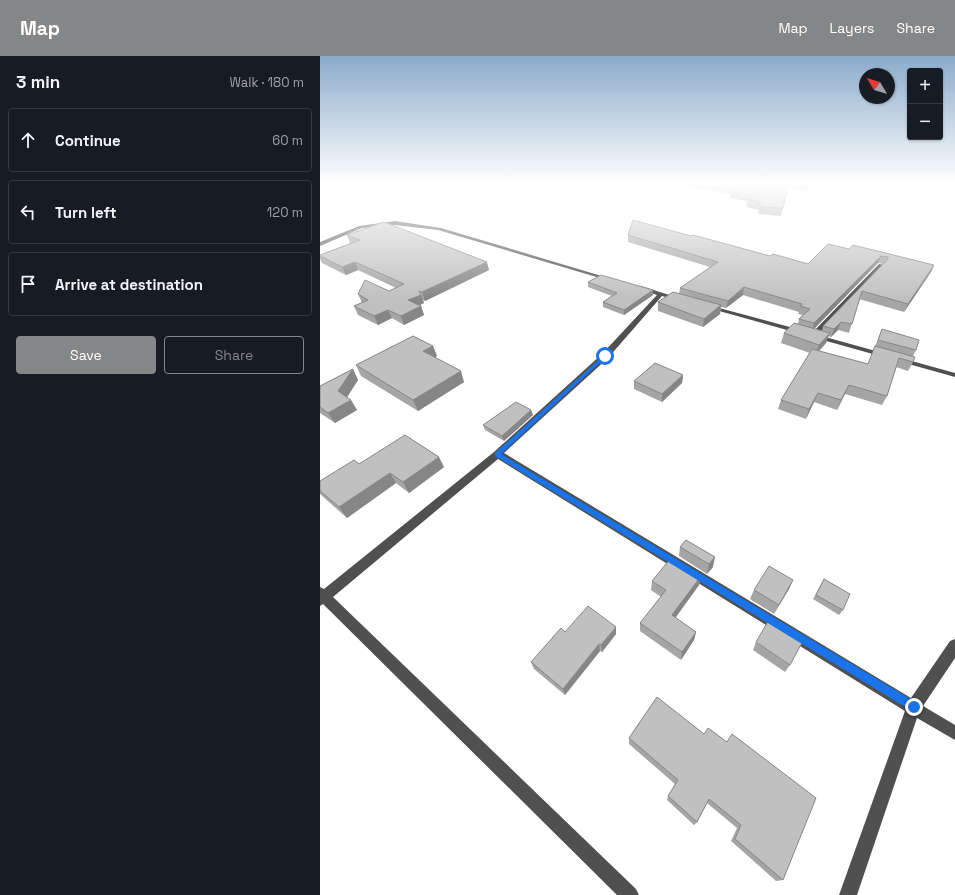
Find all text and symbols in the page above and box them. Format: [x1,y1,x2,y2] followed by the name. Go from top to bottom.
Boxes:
[20,16,60,41] text: Map
[778,19,808,37] text: Map
[830,19,874,37] text: Layers
[896,19,935,37] text: Share
[859,68,895,104] north arrow
[907,68,943,140] map controls
[907,68,943,104] button: +
[16,71,60,93] text: 3 min
[230,74,304,91] text: Walk · 180 m
[907,104,943,140] button: −
[17,129,39,151] icon: ahead
[55,131,121,150] text: Continue
[272,132,303,149] text: 60 m
[17,201,39,223] icon: left
[55,203,117,222] text: Turn left
[267,204,303,221] text: 120 m
[17,273,39,295] icon: arrive
[55,275,203,294] text: Arrive at destination
[16,336,156,374] button: Save
[164,336,304,374] button: Share
[596,347,614,365] route start
[905,698,923,716] route end

